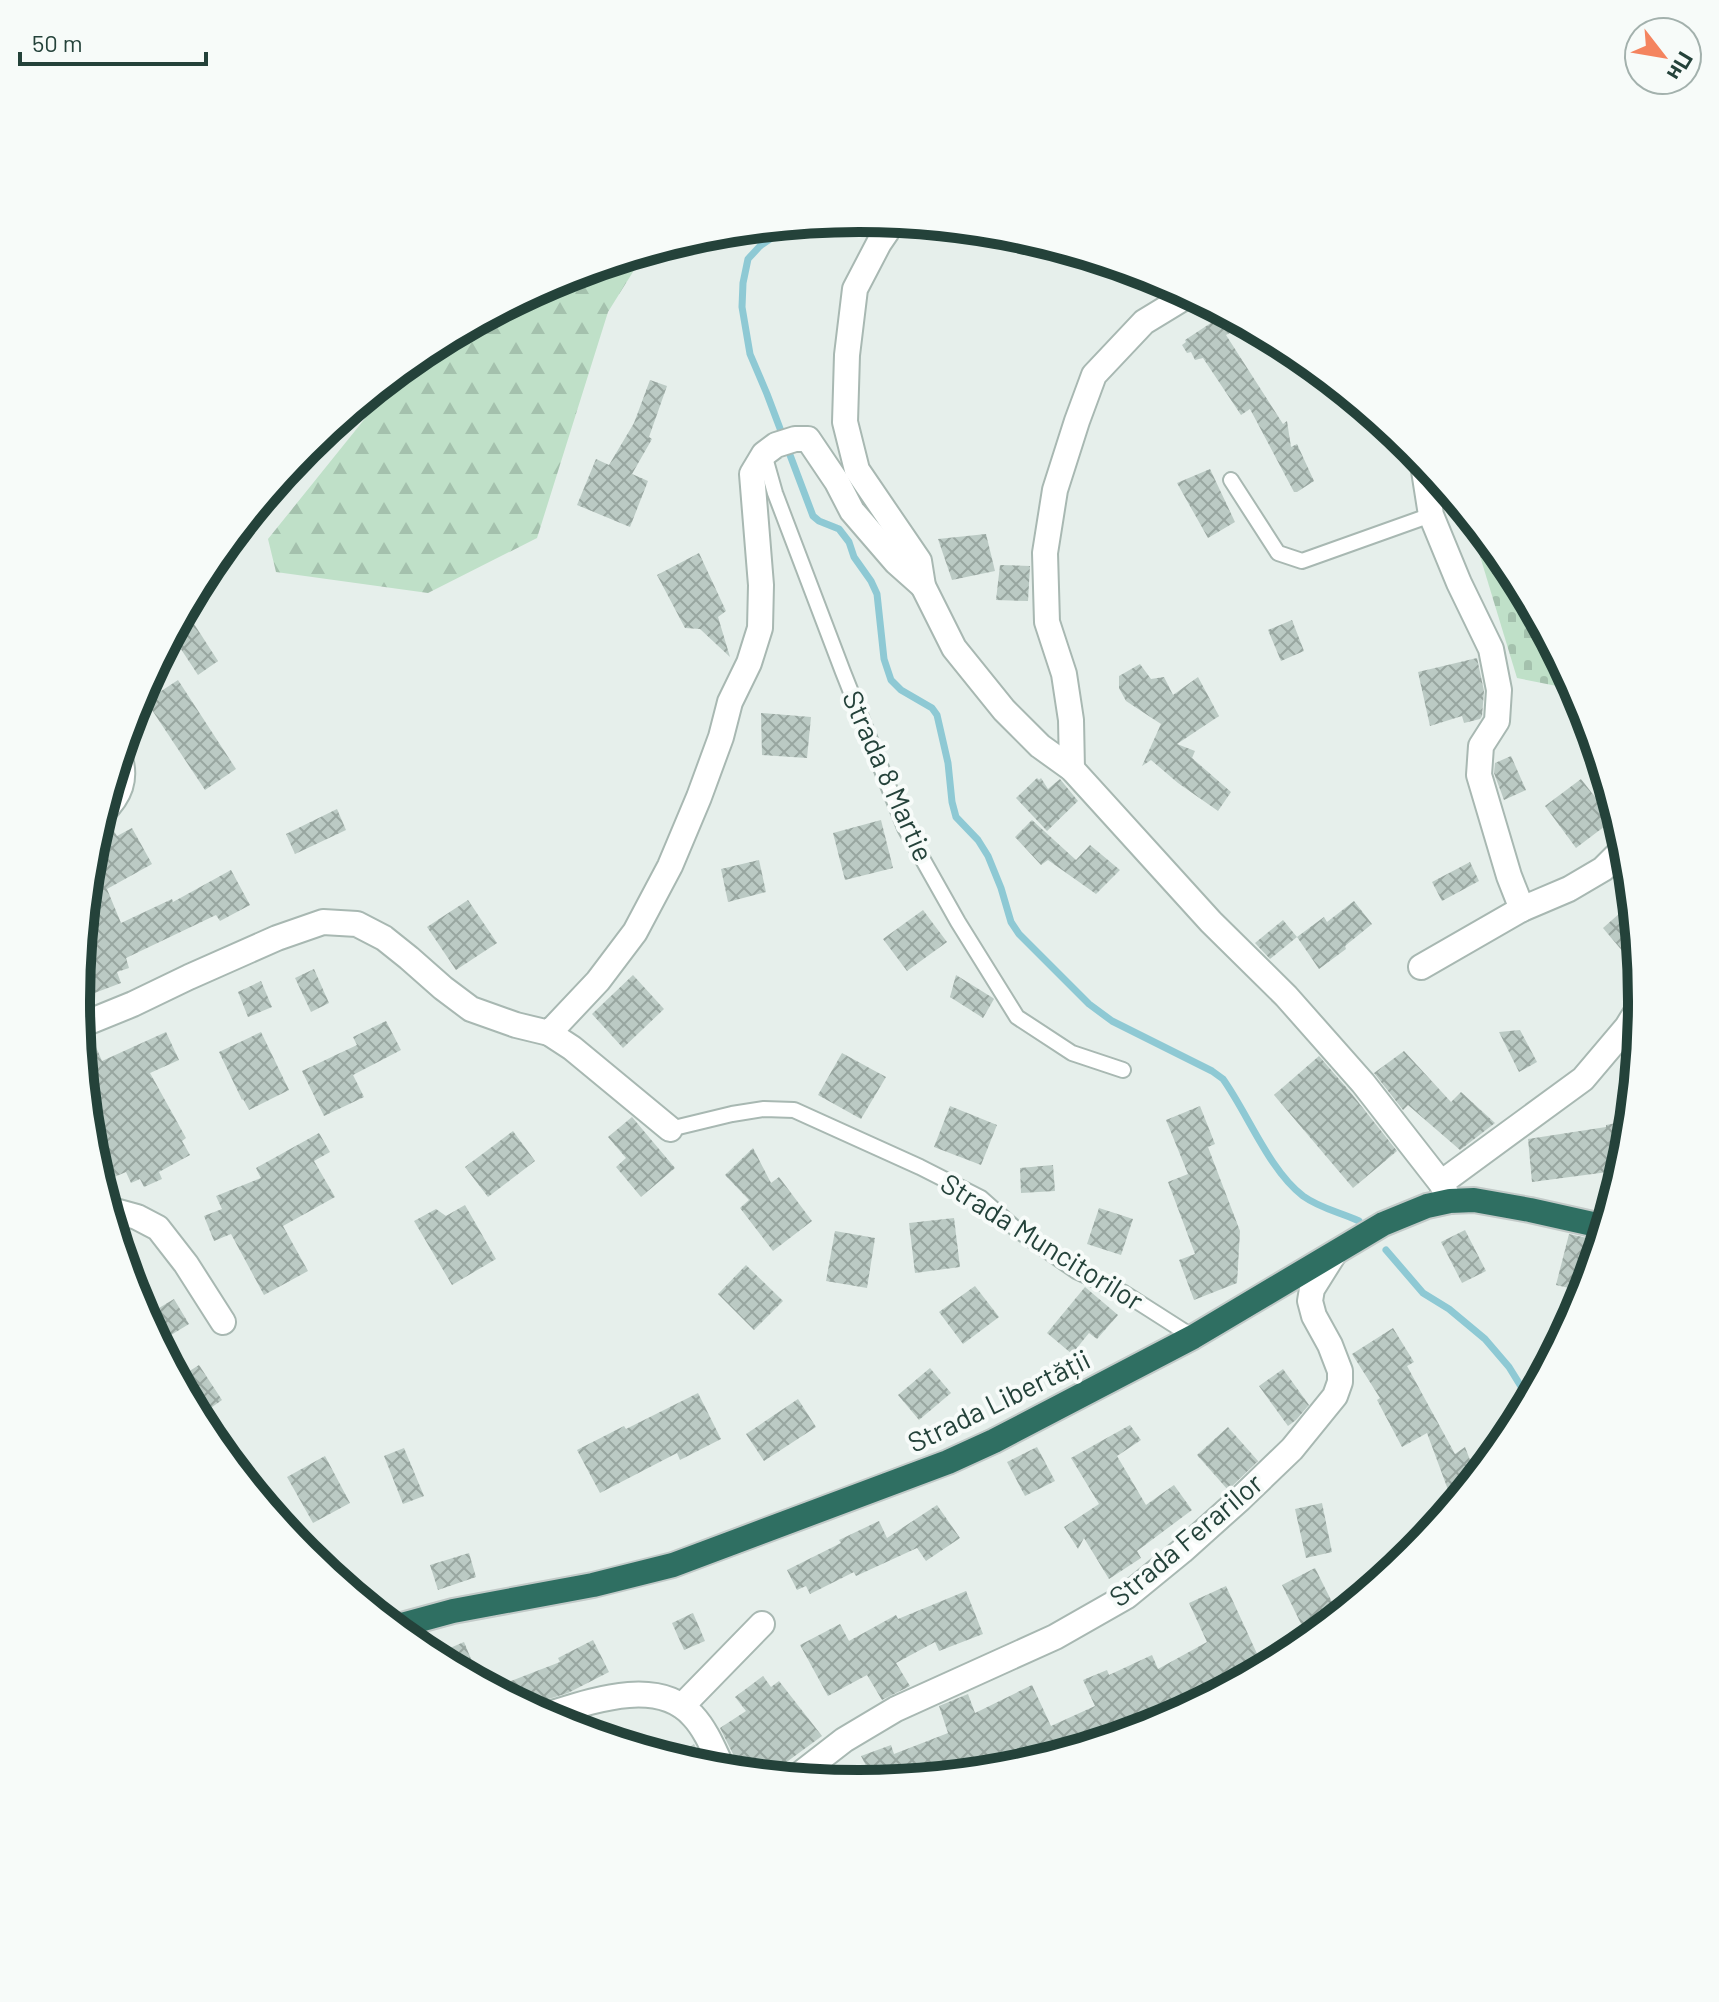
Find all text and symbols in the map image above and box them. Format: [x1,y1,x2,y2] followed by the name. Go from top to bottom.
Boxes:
[20,16,206,66] scale bar
[1623,16,1703,96] north arrow
[32,28,83,57] text: 50 m
[1662,48,1700,86] text: Пн
[836,685,942,866] street label: Strada 8 Martie
[935,1165,1150,1317] street label: Strada Muncitorilor
[902,1341,1095,1459] street label: Strada Libertății
[1102,1465,1269,1613] street label: Strada Ferarilor

